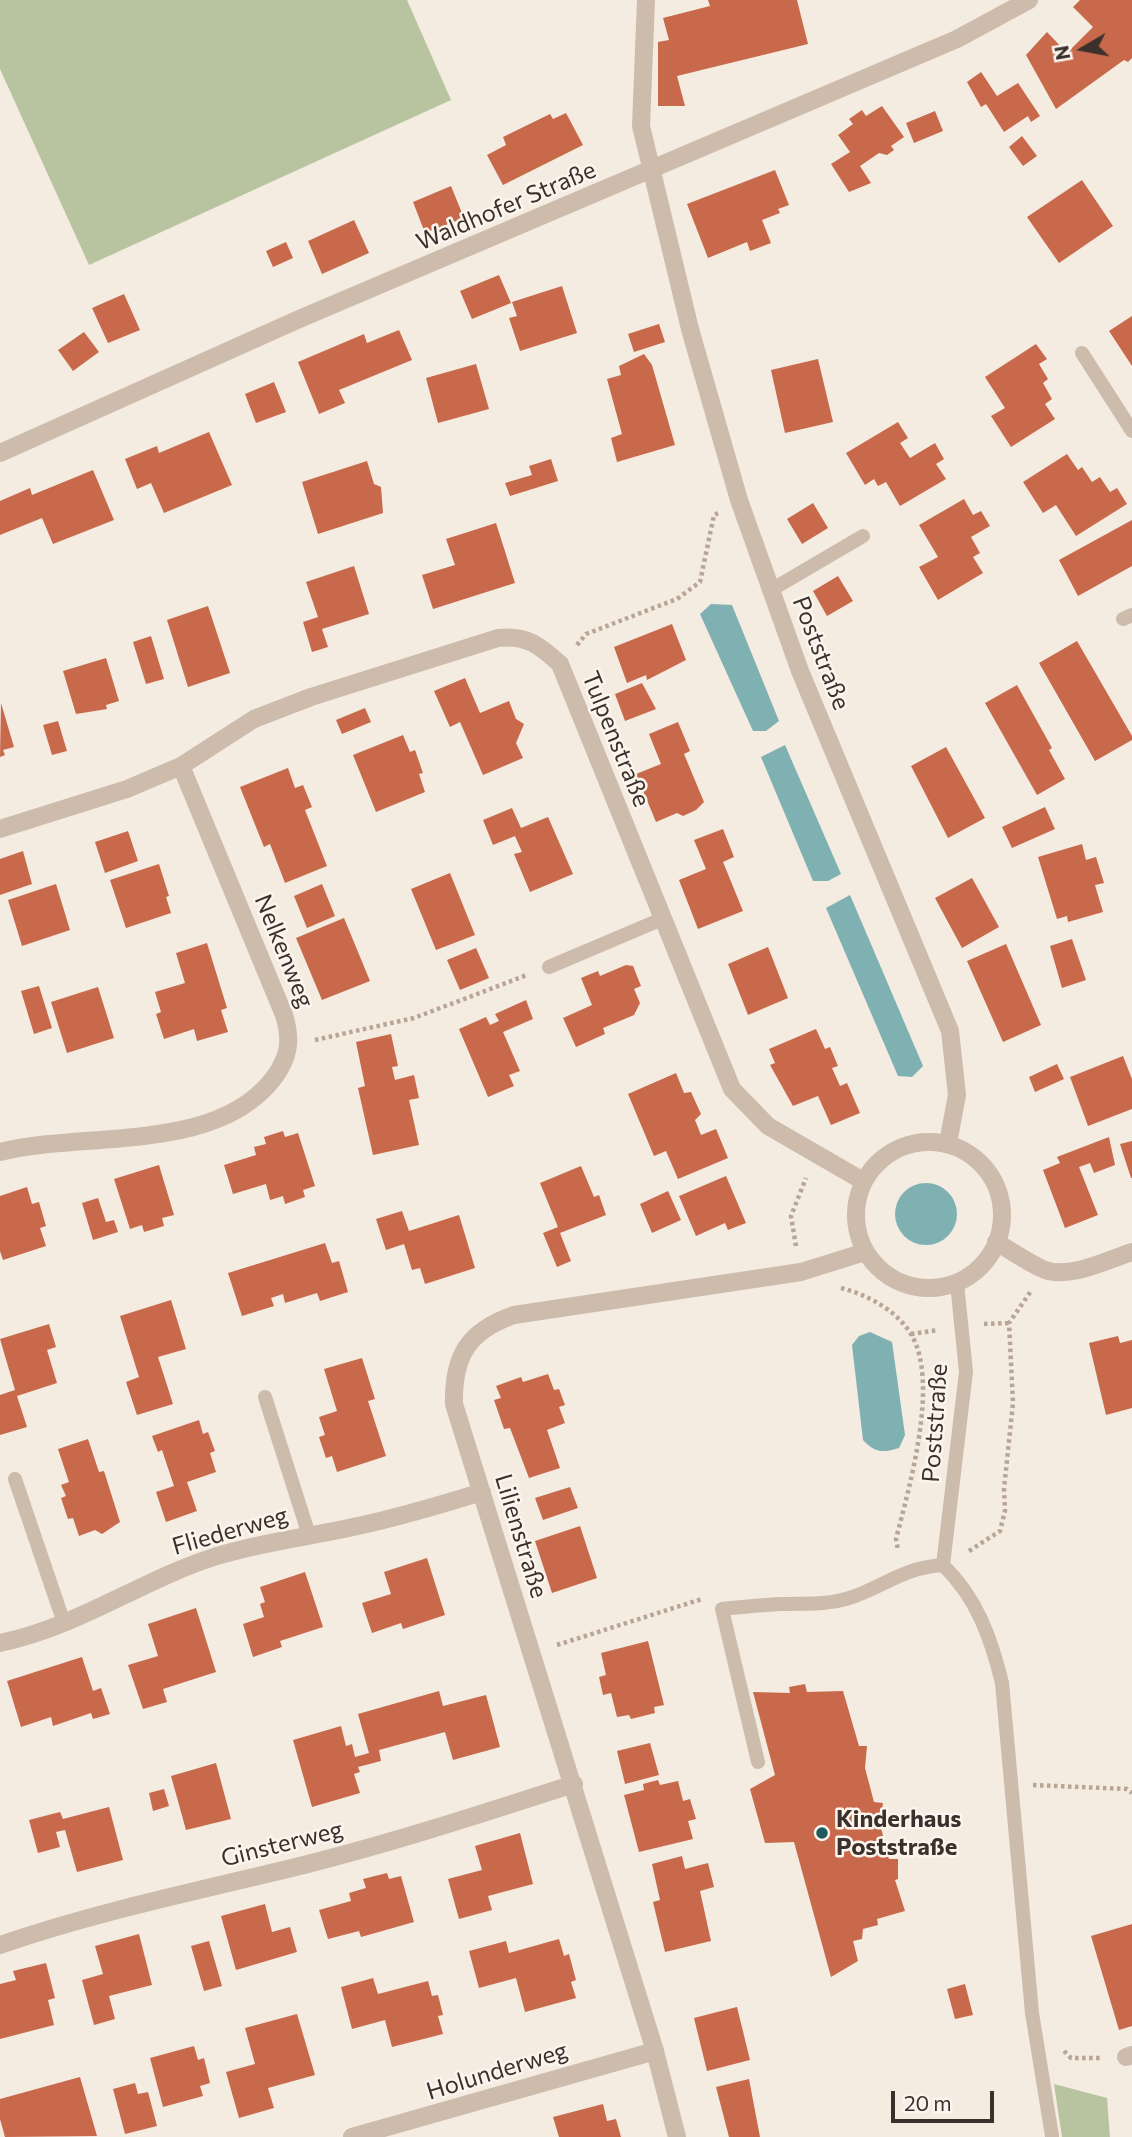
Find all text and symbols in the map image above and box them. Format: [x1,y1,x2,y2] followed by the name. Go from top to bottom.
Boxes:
[1048,14,1118,84] north arrow
[1049,44,1074,62] text: N
[412,155,600,257] street label: Waldhofer Straße
[786,592,856,714] street label: Poststraße
[576,667,656,811] street label: Tulpenstraße
[248,890,320,1012] street label: Nelkenweg
[916,1363,954,1483] street label: Poststraße
[488,1470,554,1602] street label: Lilienstraße
[169,1501,291,1561] street label: Fliederweg
[836,1805,961,1861] place label: Kinderhaus Poststraße
[218,1815,346,1873] street label: Ginsterweg
[814,1825,830,1841] marker: Kinderhaus Poststraße
[423,2036,571,2106] street label: Holunderweg
[894,2078,997,2122] scale bar
[904,2090,952,2115] text: 20 m

